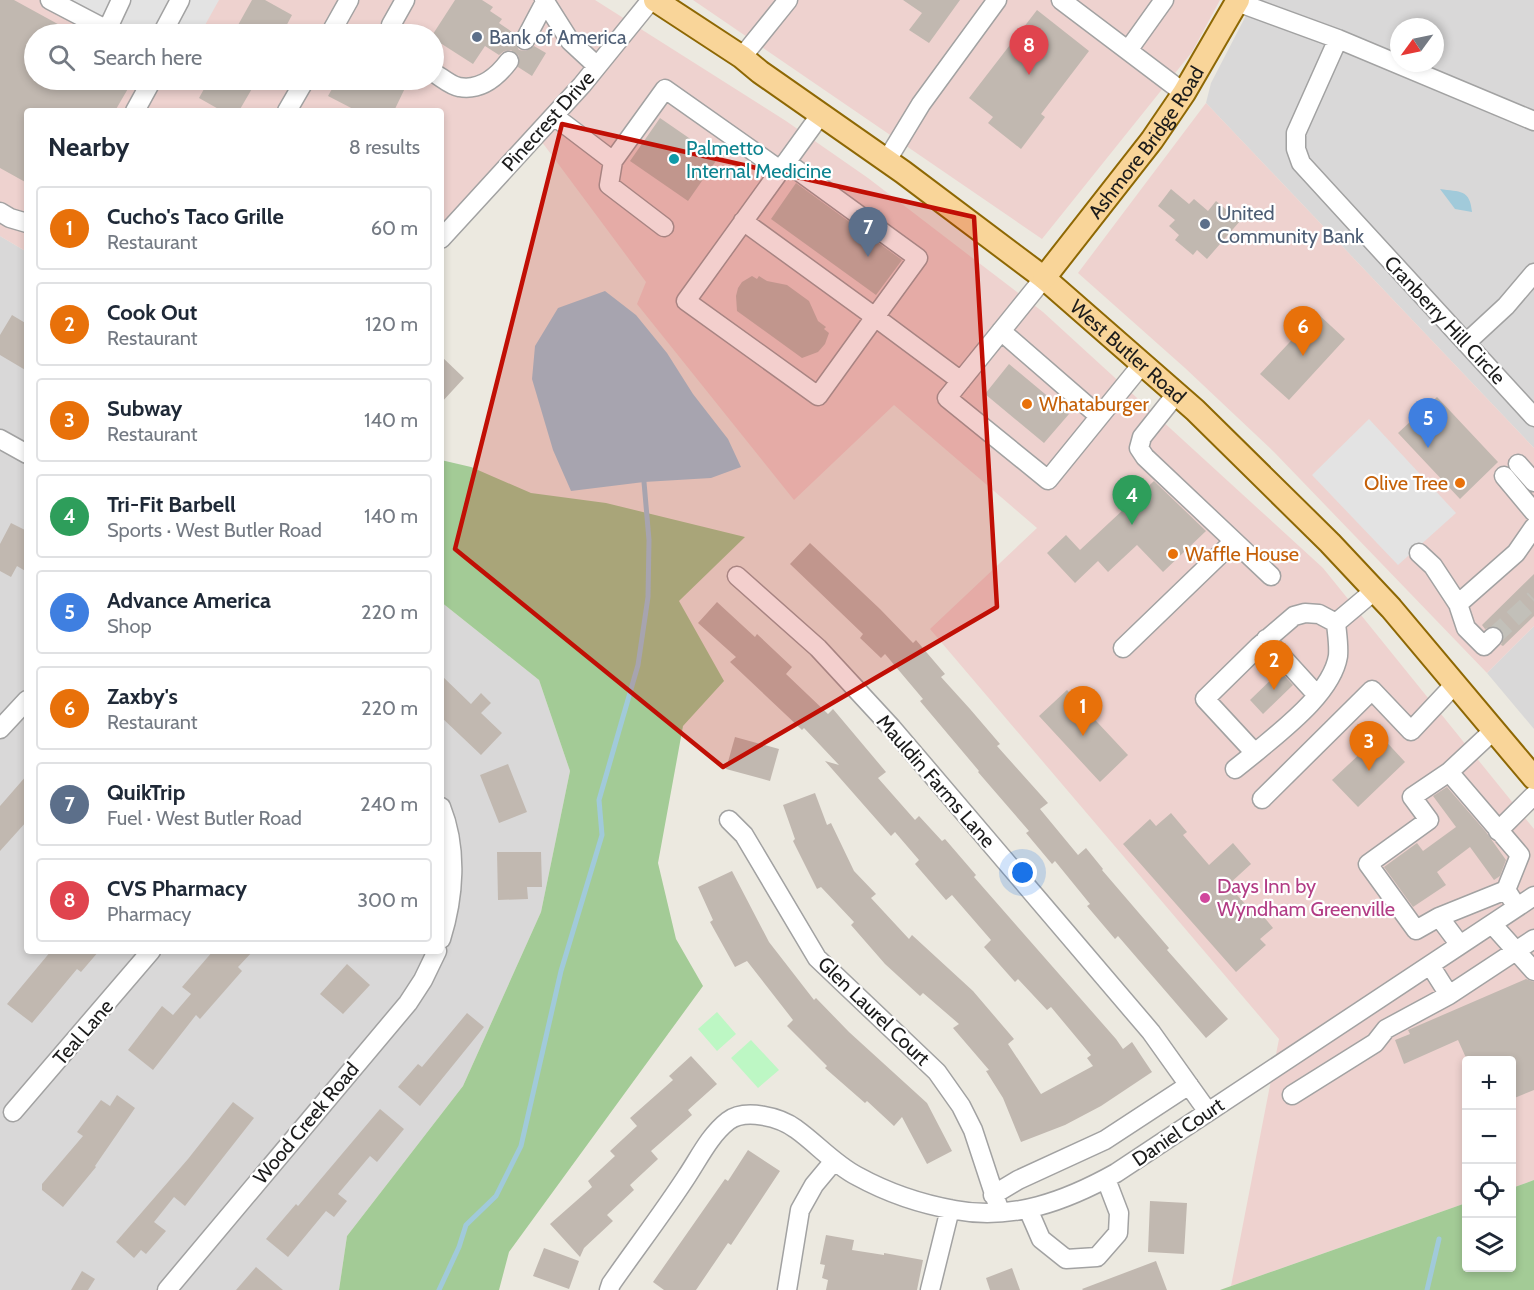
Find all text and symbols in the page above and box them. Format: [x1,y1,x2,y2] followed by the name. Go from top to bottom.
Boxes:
[1390,18,1444,72] north arrow
[24,24,444,90] search box
[489,25,627,49] place label: Bank of America
[1010,26,1048,75] pin: 8
[470,30,484,44] marker: Bank of America
[45,41,78,74] icon: search
[93,44,202,71] text: Search here
[1083,62,1209,223] street label: Ashmore Bridge Road
[497,66,599,176] street label: Pinecrest Drive
[48,131,129,163] text: Nearby
[349,135,420,159] text: 8 results
[686,136,831,183] place label: Palmetto Internal Medicine
[667,152,681,166] marker: Palmetto Internal Medicine
[1217,201,1364,248] place label: United Community Bank
[107,203,284,230] text: Cucho's Taco Grille
[848,208,888,257] pin: 7
[66,216,73,240] text: 1
[371,216,418,240] text: 60 m
[1198,217,1212,231] marker: United Community Bank
[107,230,198,254] text: Restaurant
[1379,251,1511,389] street label: Cranberry Hill Circle
[1065,294,1191,409] street label: West Butler Road
[107,299,197,326] text: Cook Out
[1284,306,1322,356] pin: 6
[64,312,75,336] text: 2
[365,312,418,336] text: 120 m
[107,326,198,350] text: Restaurant
[1039,392,1149,416] place label: Whataburger
[107,395,182,422] text: Subway
[1020,397,1034,411] marker: Whataburger
[1408,398,1448,448] pin: 5
[64,408,75,432] text: 3
[364,408,418,432] text: 140 m
[107,422,198,446] text: Restaurant
[1364,471,1448,495] place label: Olive Tree
[1112,476,1152,525] pin: 4
[1453,476,1467,490] marker: Olive Tree
[107,491,236,518] text: Tri-Fit Barbell
[63,504,76,528] text: 4
[364,504,418,528] text: 140 m
[107,518,322,542] text: Sports · West Butler Road
[1185,542,1299,566] place label: Waffle House
[1166,547,1180,561] marker: Waffle House
[107,587,271,614] text: Advance America
[64,600,75,624] text: 5
[361,600,418,624] text: 220 m
[107,614,152,638] text: Shop
[1254,640,1294,690] pin: 2
[107,683,178,710] text: Zaxby's
[1064,686,1102,736] pin: 1
[64,696,75,720] text: 6
[361,696,418,720] text: 220 m
[107,710,198,734] text: Restaurant
[872,710,1000,852] street label: Mauldin Farms Lane
[1350,722,1388,771] pin: 3
[107,779,185,806] text: QuikTrip
[64,792,75,816] text: 7
[360,792,418,816] text: 240 m
[107,806,302,830] text: Fuel · West Butler Road
[1008,858,1037,887] your location
[1217,874,1395,921] place label: Days Inn by Wyndham Greenville
[107,875,247,902] text: CVS Pharmacy
[63,888,76,912] text: 8
[357,888,418,912] text: 300 m
[1198,891,1212,905] marker: Days Inn by Wyndham Greenville
[107,902,191,926] text: Pharmacy
[813,952,935,1071] street label: Glen Laurel Court
[48,994,118,1070] street label: Teal Lane
[1462,1056,1516,1272] map controls
[1462,1056,1516,1110] button: +
[248,1057,364,1189] street label: Wood Creek Road
[1128,1092,1229,1171] street label: Daniel Court
[1462,1110,1516,1164] button: −
[1462,1164,1516,1218] button: locate
[1462,1218,1516,1272] button: layers

